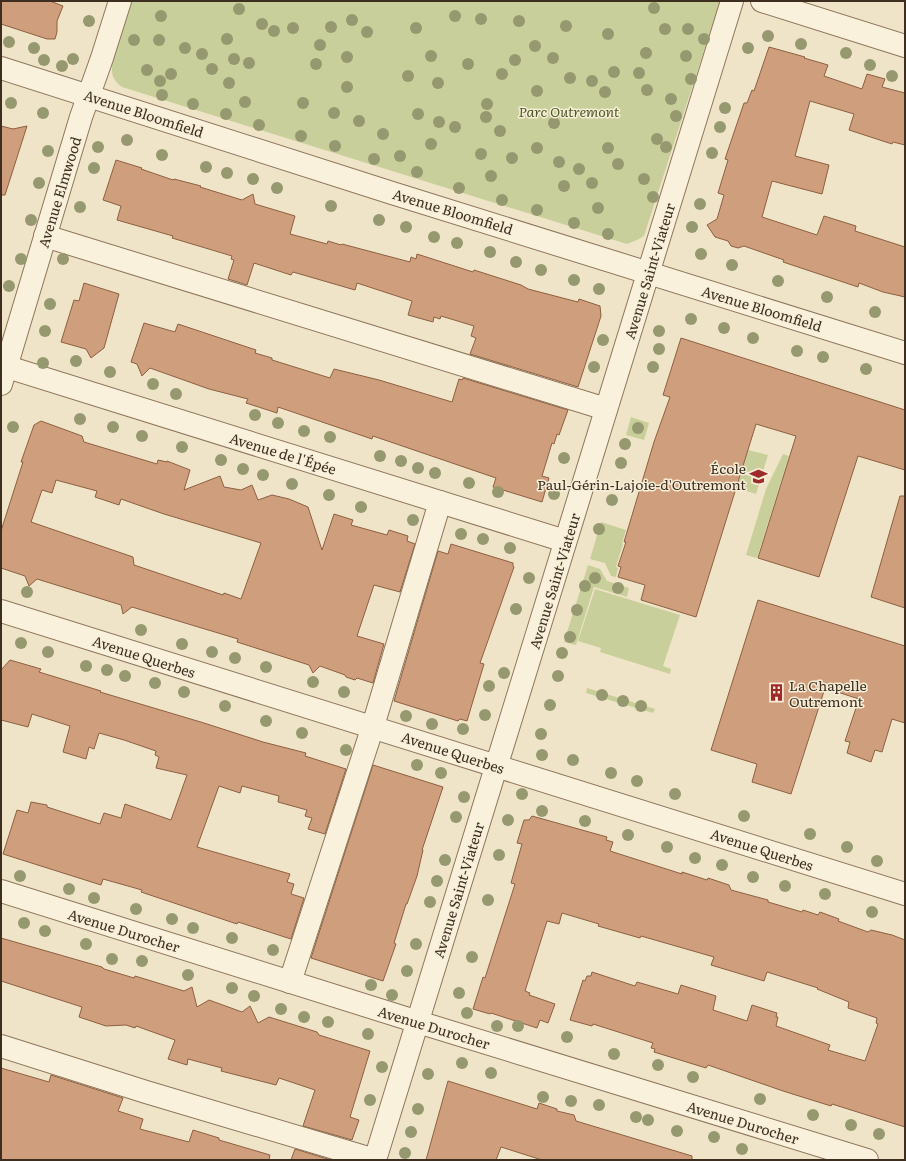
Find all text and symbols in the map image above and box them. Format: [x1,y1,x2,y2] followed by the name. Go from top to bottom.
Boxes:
[82,84,207,142] street label: Avenue Bloomfield
[518,101,620,121] park label: Parc Outremont
[33,134,86,250] street label: Avenue Elmwood
[390,183,516,239] street label: Avenue Bloomfield
[619,200,679,342] street label: Avenue Saint-Viateur
[699,280,825,336] street label: Avenue Bloomfield
[227,427,339,479] street label: Avenue de l'Épée
[537,458,746,494] place label: École Paul-Gérin-Lajoie-d'Outremont
[749,466,769,486] school or university icon: École Paul-Gérin-Lajoie-d'Outremont
[524,510,584,652] street label: Avenue Saint-Viateur
[90,630,198,682] street label: Avenue Querbes
[789,675,867,711] place label: La Chapelle Outremont
[766,683,786,703] building icon: La Chapelle Outremont
[399,726,507,778] street label: Avenue Querbes
[428,819,488,961] street label: Avenue Saint-Viateur
[708,823,816,875] street label: Avenue Querbes
[66,903,183,957] street label: Avenue Durocher
[376,1000,493,1054] street label: Avenue Durocher
[685,1095,802,1149] street label: Avenue Durocher

